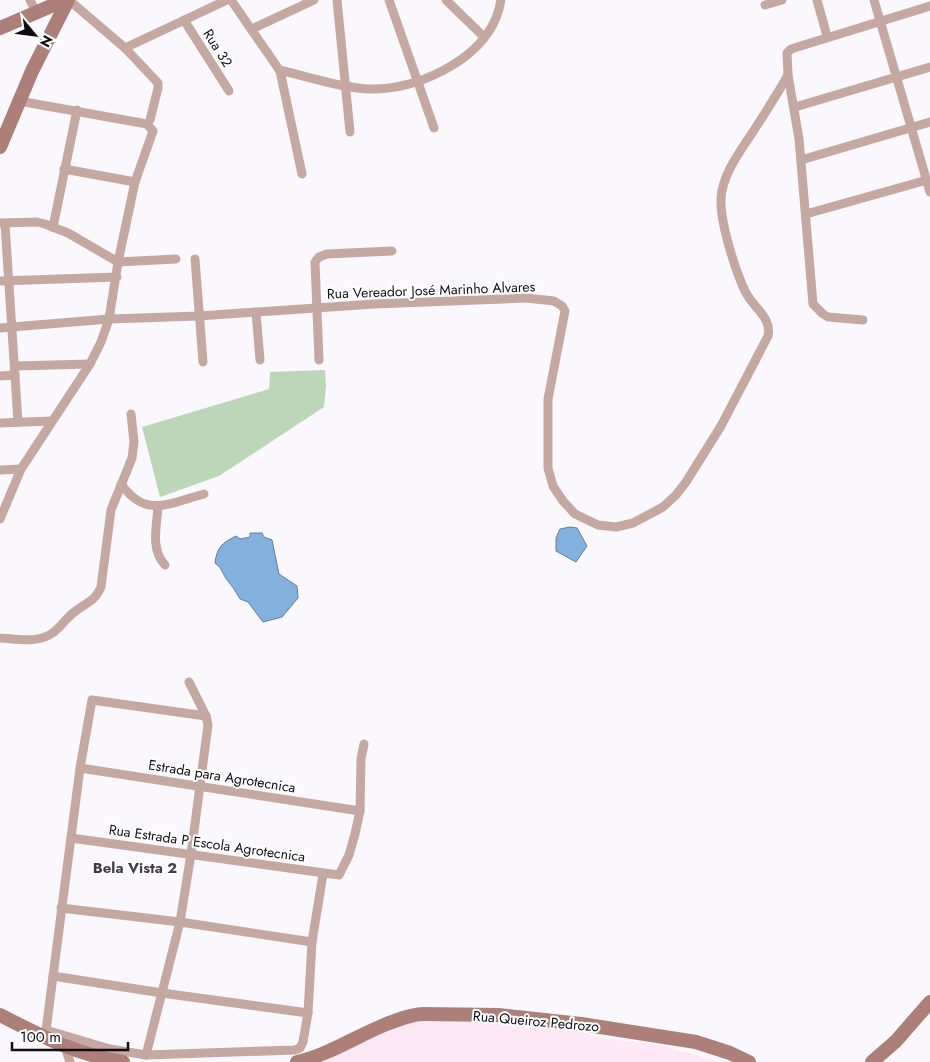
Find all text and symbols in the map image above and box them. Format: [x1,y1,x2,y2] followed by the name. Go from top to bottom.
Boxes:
[10,10,60,60] north arrow
[198,25,238,71] street label: Rua 32
[35,32,58,51] text: N
[326,276,536,304] street label: Rua Vereador José Marinho Alvares
[147,754,297,798] street label: Estrada para Agrotecnica
[108,819,306,867] street label: Rua Estrada P Escola Agrotecnica
[93,857,177,879] district label: Bela Vista 2
[472,1006,600,1037] street label: Rua Queiroz Pedrozo
[12,1020,129,1052] scale bar
[20,1026,61,1048] text: 100 m

